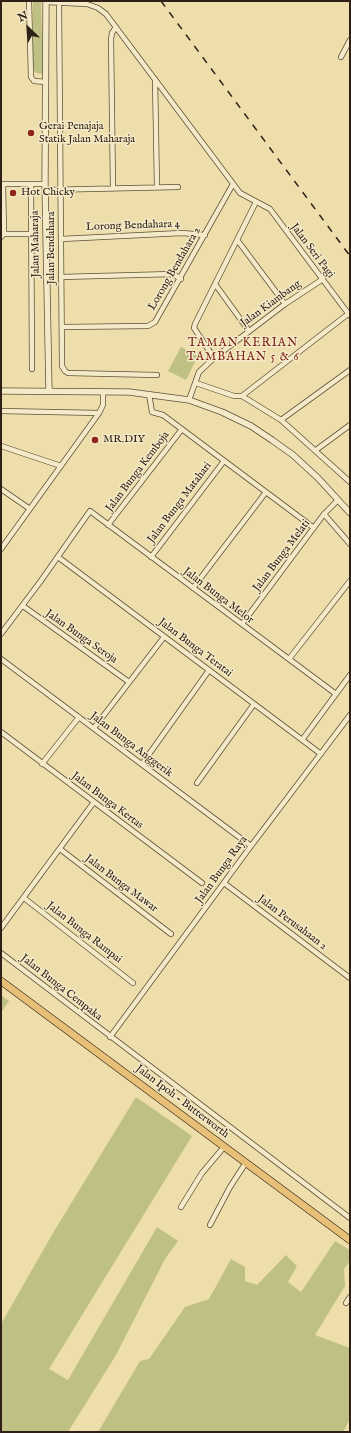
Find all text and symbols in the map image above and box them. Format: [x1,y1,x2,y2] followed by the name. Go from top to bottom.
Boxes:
[8,8,48,48] north arrow
[16,9,30,25] text: N
[39,120,135,146] place label: Gerai Penajaja Statik Jalan Maharaja
[26,128,36,138] marker: Gerai Penajaja Statik Jalan Maharaja
[21,186,75,200] place label: Hot Chicky
[8,188,18,198] marker: Hot Chicky
[29,210,43,278] street label: Jalan Maharaja
[45,211,59,285] street label: Jalan Bendahara
[86,218,180,234] street label: Lorong Bendahara 4
[287,221,337,281] street label: Jalan Seri Pagi
[146,225,204,313] street label: Lorong Bendahara 2
[238,278,304,330] street label: Jalan Kiambang
[187,337,299,365] district label: TAMAN KERIAN TAMBAHAN 5 & 6
[103,429,173,515] street label: Jalan Bunga Kemboja
[103,433,145,447] place label: MR.DIY
[90,435,100,445] marker: MR.DIY
[145,460,215,546] street label: Jalan Bunga Matahari
[251,517,313,595] street label: Jalan Bunga Melati
[180,565,256,627] street label: Jalan Bunga Melor
[42,607,120,667] street label: Jalan Bunga Seroja
[155,616,235,680] street label: Jalan Bunga Teratai
[87,710,175,780] street label: Jalan Bunga Anggerik
[69,770,145,832] street label: Jalan Bunga Kertas
[193,834,251,906] street label: Jalan Bunga Raya
[82,852,160,916] street label: Jalan Bunga Mawar
[255,893,329,953] street label: Jalan Perusahaan 2
[44,899,124,967] street label: Jalan Bunga Rampai
[18,952,104,1024] street label: Jalan Bunga Cempaka
[133,1063,231,1141] street label: Jalan Ipoh - Butterworth

